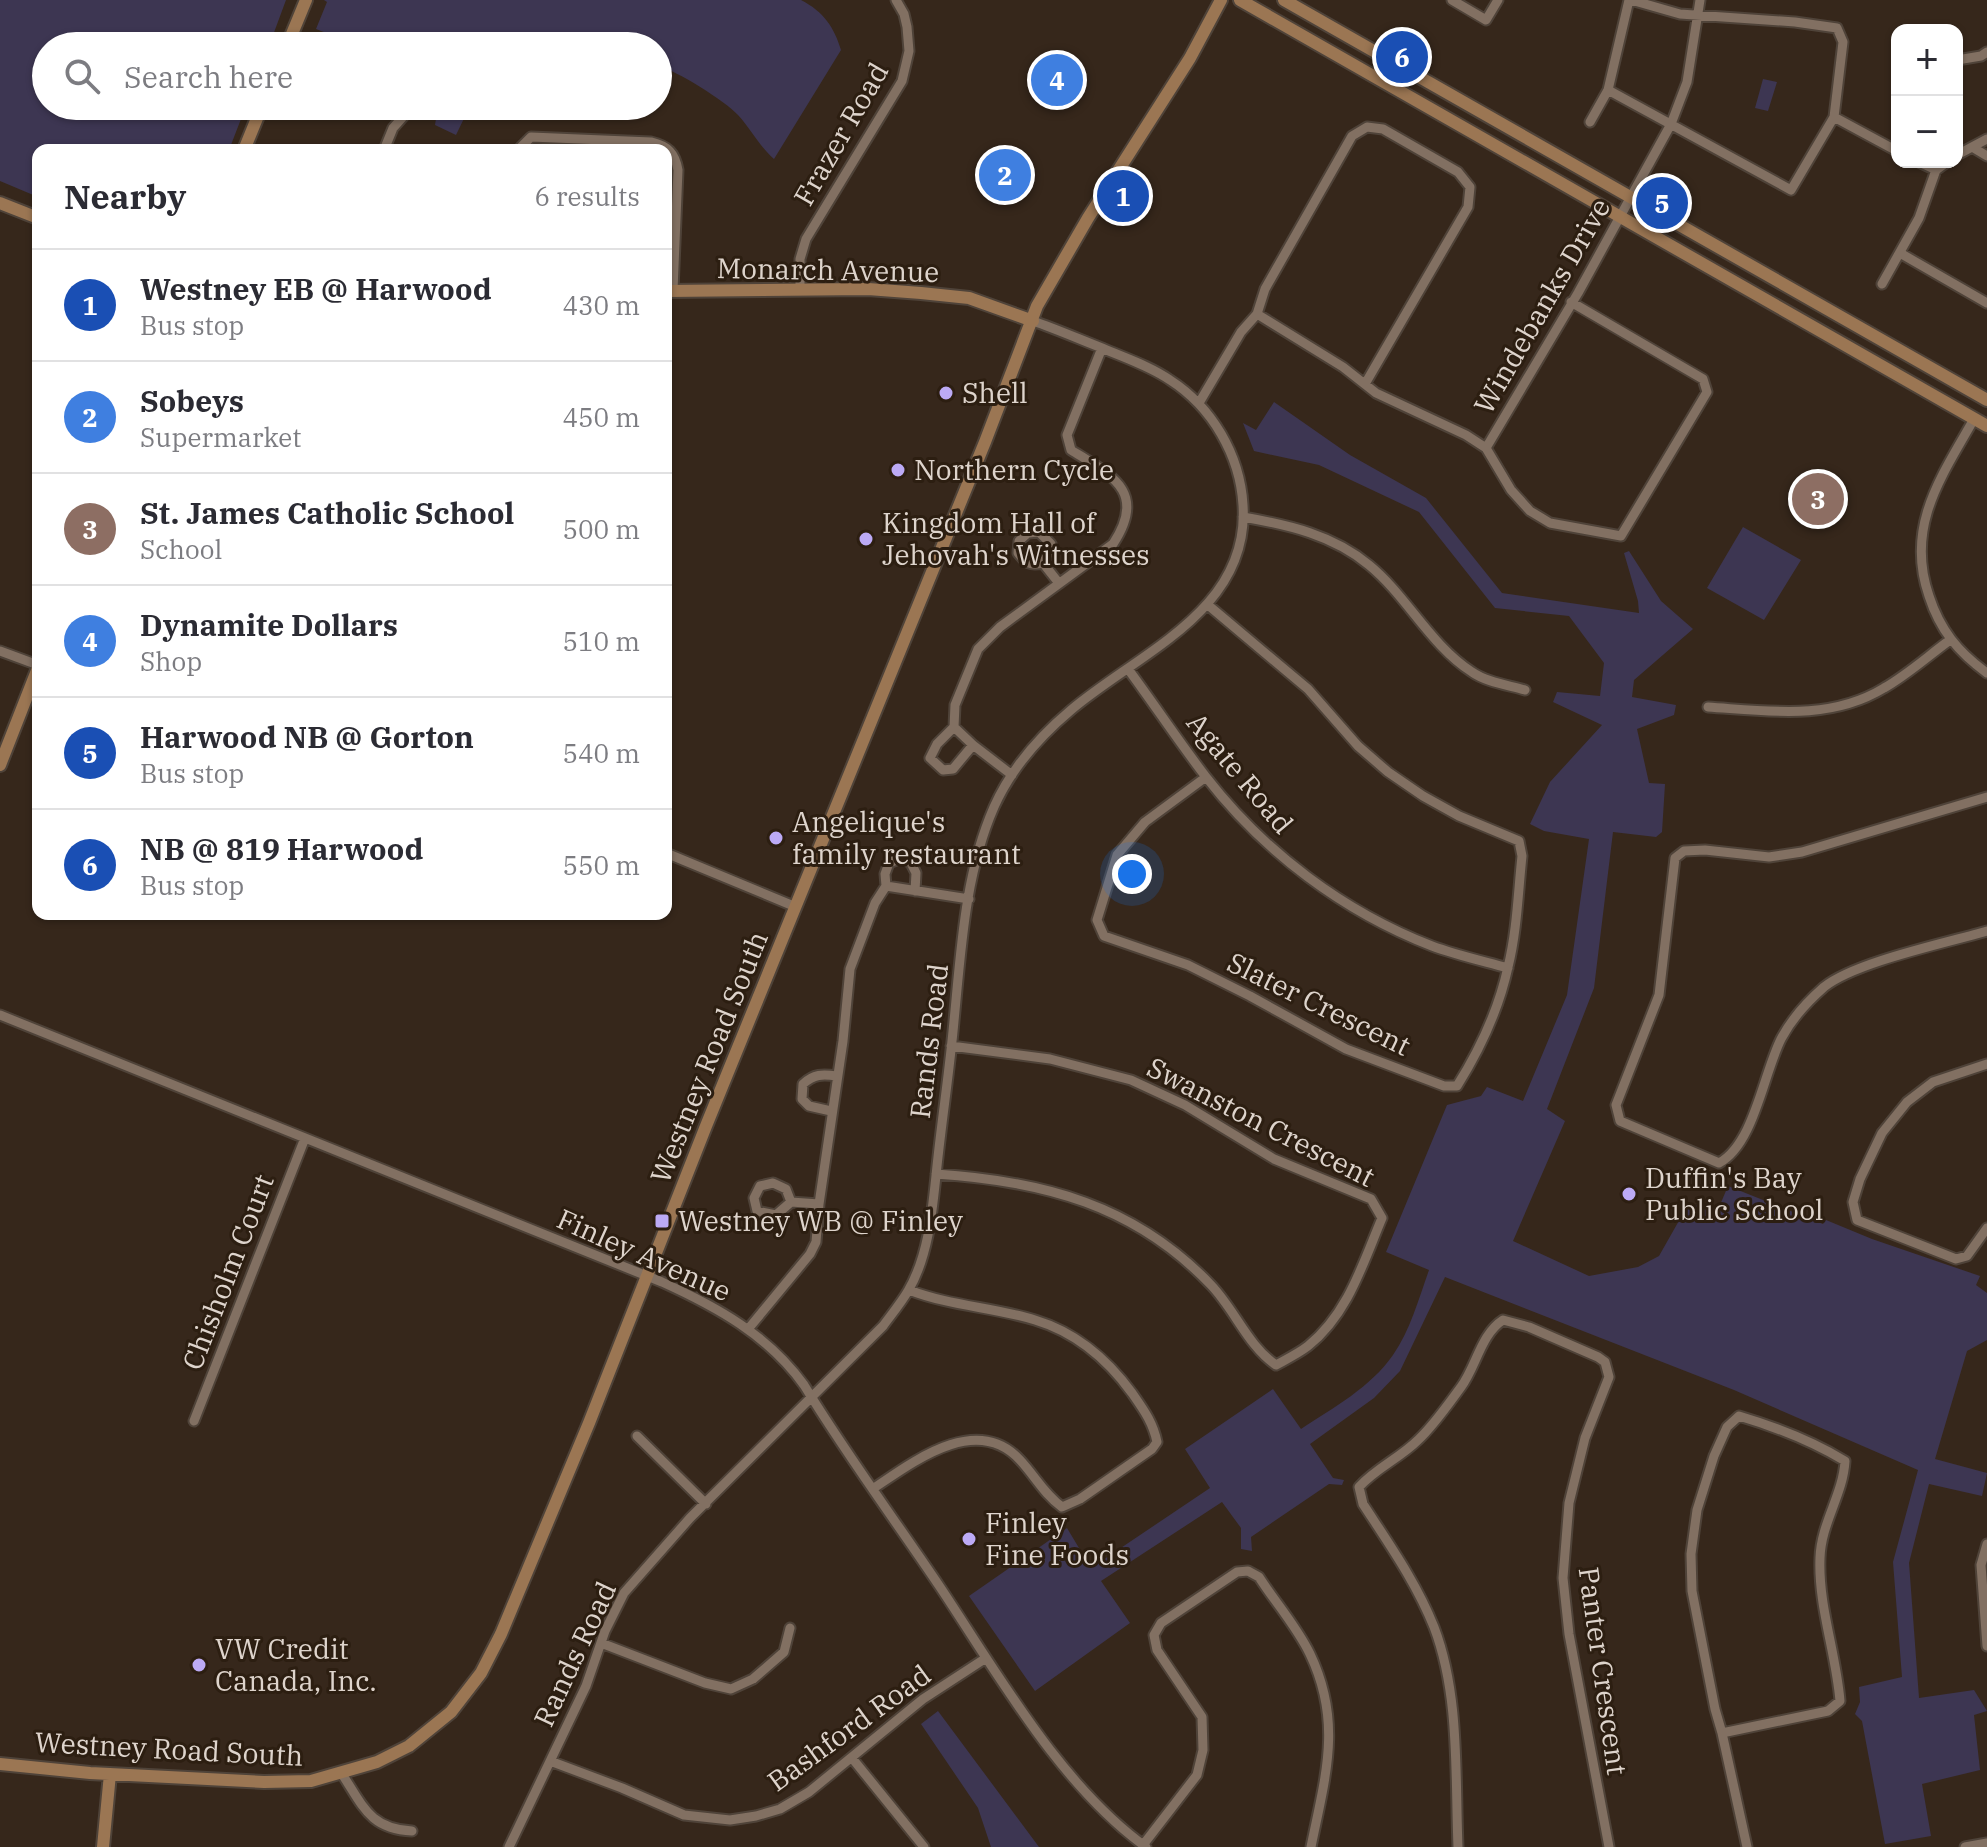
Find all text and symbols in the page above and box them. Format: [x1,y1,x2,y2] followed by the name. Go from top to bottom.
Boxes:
[1891,24,1963,168] map controls
[1891,24,1963,96] button: +
[1376,27,1428,87] pin: 6
[32,32,672,120] search box
[1031,50,1083,110] pin: 4
[60,54,104,98] icon: search
[785,56,896,212] street label: Frazer Road
[124,57,293,96] text: Search here
[1891,96,1963,168] button: −
[979,145,1031,205] pin: 2
[1097,166,1149,226] pin: 1
[1636,173,1688,233] pin: 5
[64,174,186,218] text: Nearby
[534,179,640,213] text: 6 results
[1465,191,1618,420] street label: Windebanks Drive
[716,249,940,290] street label: Monarch Avenue
[140,269,492,308] text: Westney EB @ Harwood
[82,288,98,322] text: 1
[562,288,640,322] text: 430 m
[140,308,244,342] text: Bus stop
[962,374,1028,411] place label: Shell
[140,381,244,420] text: Sobeys
[937,384,955,402] marker: Shell
[82,400,98,434] text: 2
[562,400,640,434] text: 450 m
[140,420,301,454] text: Supermarket
[914,451,1114,488] place label: Northern Cycle
[889,461,907,479] marker: Northern Cycle
[1792,469,1844,529] pin: 3
[140,493,514,532] text: St. James Catholic School
[882,504,1150,573] place label: Kingdom Hall of Jehovah's Witnesses
[82,512,98,546] text: 3
[562,512,640,546] text: 500 m
[857,530,875,548] marker: Kingdom Hall of Jehovah's Witnesses
[140,532,222,566] text: School
[140,605,398,644] text: Dynamite Dollars
[82,624,98,658] text: 4
[562,624,640,658] text: 510 m
[140,644,202,678] text: Shop
[1179,704,1302,841] street label: Agate Road
[140,717,474,756] text: Harwood NB @ Gorton
[82,736,98,770] text: 5
[562,736,640,770] text: 540 m
[140,756,244,790] text: Bus stop
[792,803,1021,872] place label: Angelique's family restaurant
[140,829,423,868] text: NB @ 819 Harwood
[767,829,785,847] marker: Angelique's family restaurant
[82,848,98,882] text: 6
[562,848,640,882] text: 550 m
[1112,854,1152,894] your location
[140,868,244,902] text: Bus stop
[641,925,776,1188] street label: Westney Road South
[1221,943,1417,1064] street label: Slater Crescent
[901,961,956,1121] street label: Rands Road
[1141,1048,1381,1195] street label: Swanston Crescent
[1645,1159,1823,1228] place label: Duffin's Bay Public School
[173,1169,282,1375] street label: Chisholm Court
[1620,1185,1638,1203] marker: Duffin's Bay Public School
[551,1200,737,1309] street label: Finley Avenue
[678,1202,963,1239] place label: Westney WB @ Finley
[653,1212,671,1230] marker: Westney WB @ Finley
[985,1504,1129,1573] place label: Finley Fine Foods
[960,1530,978,1548] marker: Finley Fine Foods
[1571,1564,1636,1778] street label: Panter Crescent
[525,1575,624,1732] street label: Rands Road
[215,1630,377,1699] place label: VW Credit Canada, Inc.
[190,1656,208,1674] marker: VW Credit Canada, Inc.
[760,1656,938,1799] street label: Bashford Road
[34,1723,304,1774] street label: Westney Road South

